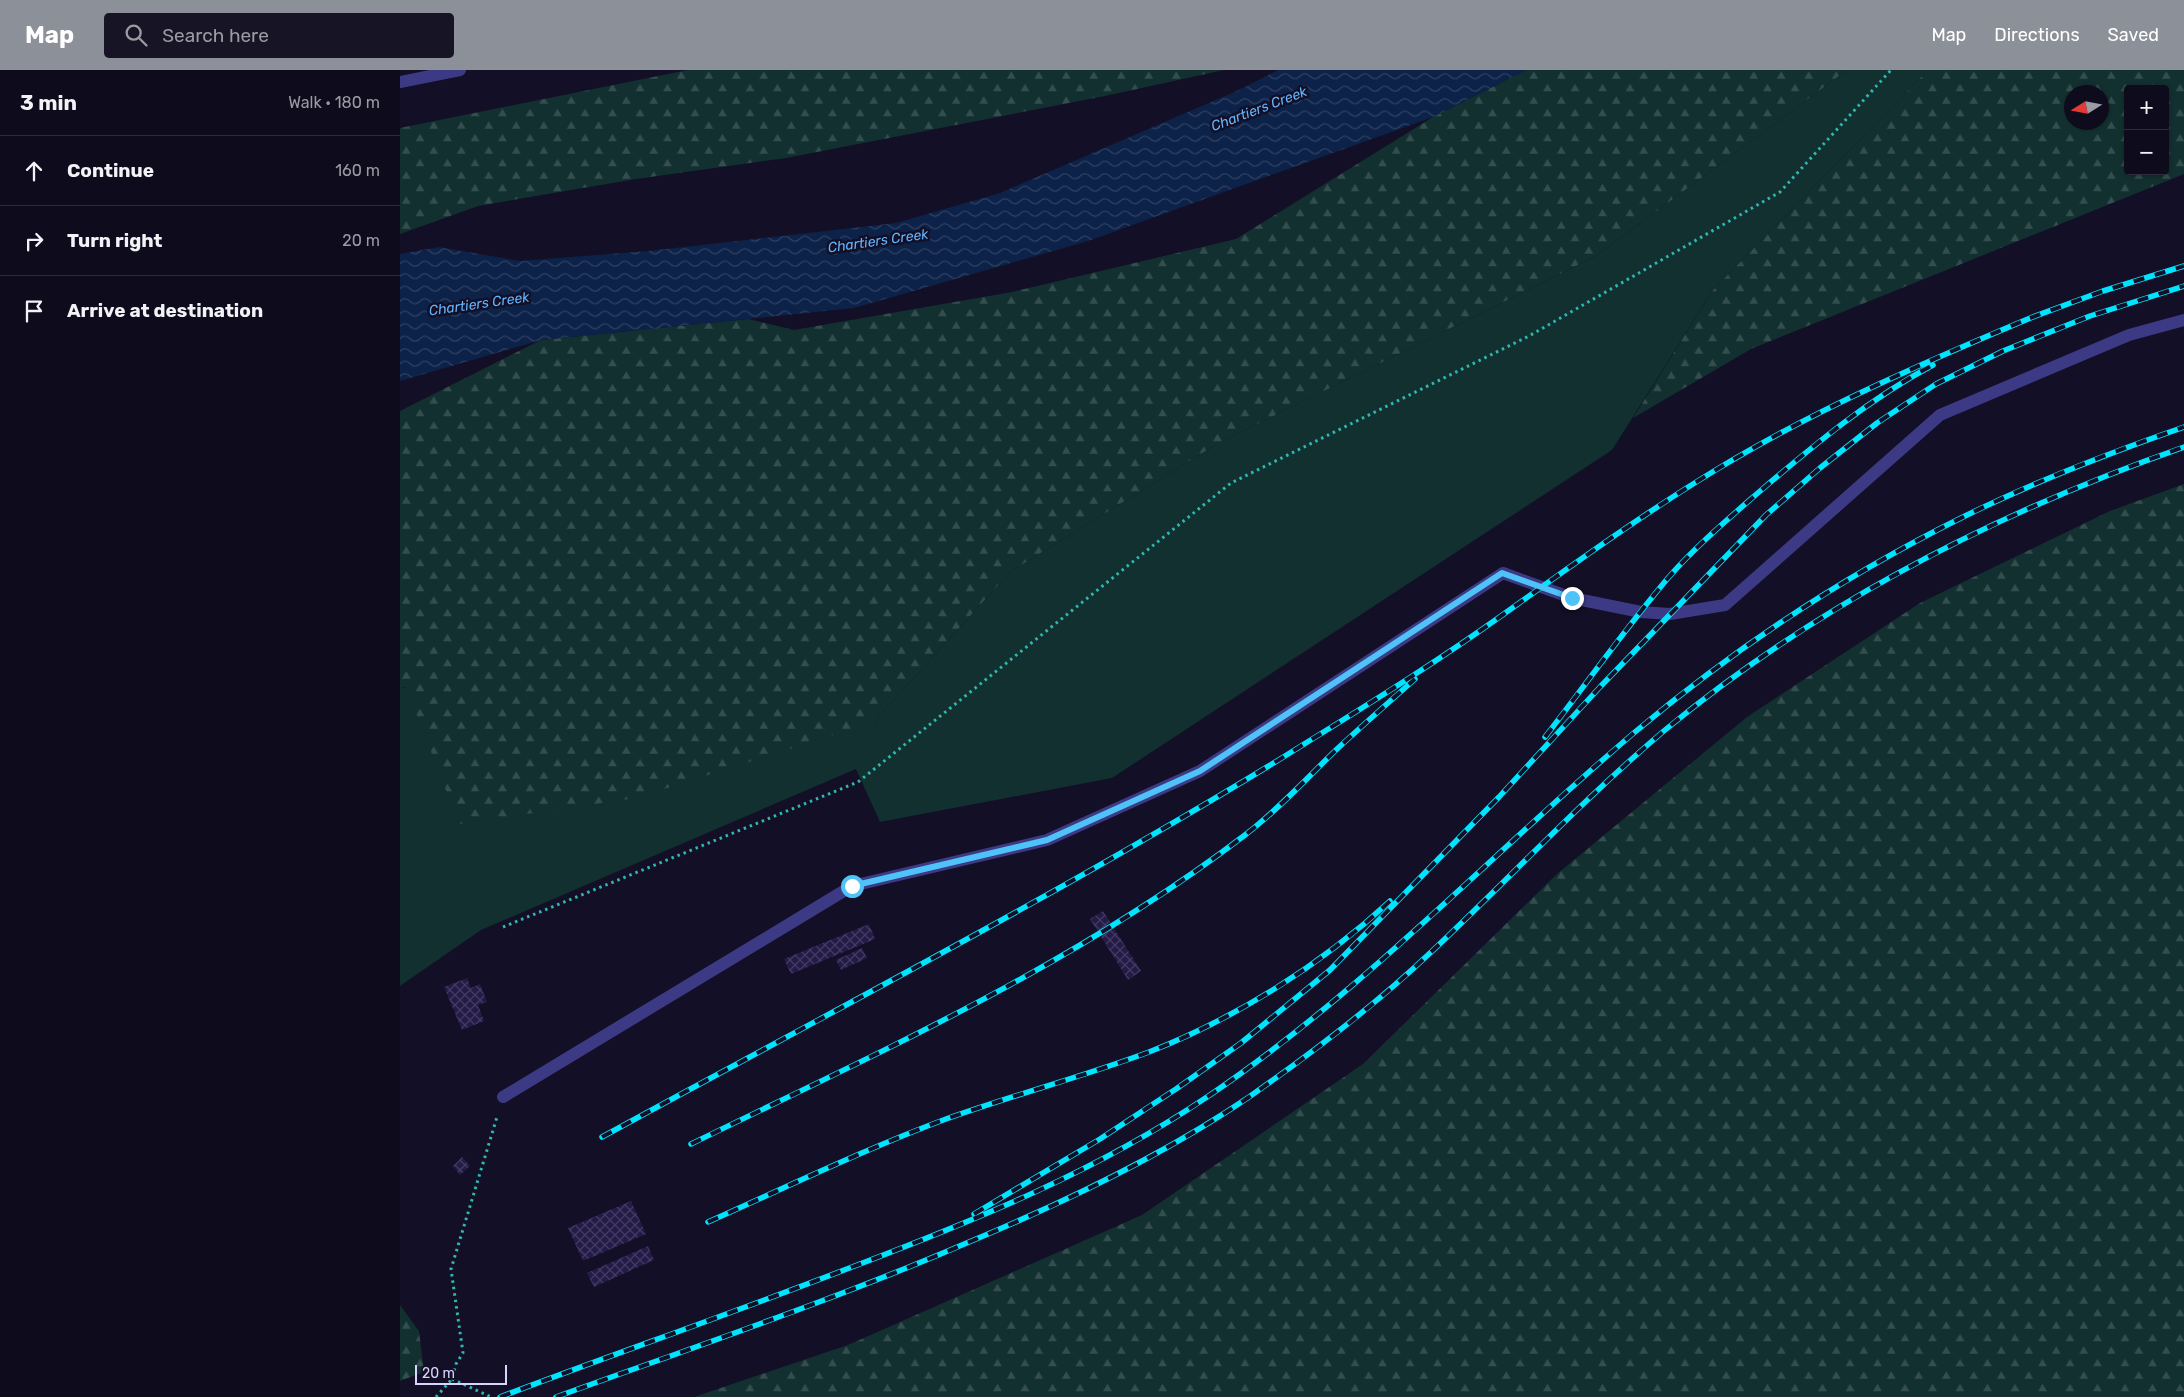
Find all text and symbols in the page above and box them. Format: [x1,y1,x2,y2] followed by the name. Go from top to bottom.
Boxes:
[104,13,454,58] search box
[25,21,74,49] text: Map
[122,21,150,49] icon: search
[162,24,269,47] text: Search here
[1931,24,1966,46] text: Map
[1994,24,2080,46] text: Directions
[2108,24,2159,46] text: Saved
[1209,83,1310,135] water label: Chartiers Creek
[2064,85,2109,130] north arrow
[2124,85,2169,175] map controls
[2124,85,2169,130] button: +
[20,90,77,115] text: 3 min
[288,93,380,112] text: Walk · 180 m
[2124,130,2169,175] button: −
[20,157,48,185] icon: ahead
[67,159,154,182] text: Continue
[335,161,380,180] text: 160 m
[827,225,930,256] water label: Chartiers Creek
[20,227,48,255] icon: right
[67,229,162,252] text: Turn right
[342,231,380,250] text: 20 m
[428,288,531,319] water label: Chartiers Creek
[20,297,48,325] icon: arrive
[67,299,263,322] text: Arrive at destination
[1561,587,1584,610] route end
[841,875,864,898] route start
[415,1362,508,1385] scale bar
[422,1365,455,1382] text: 20 m

